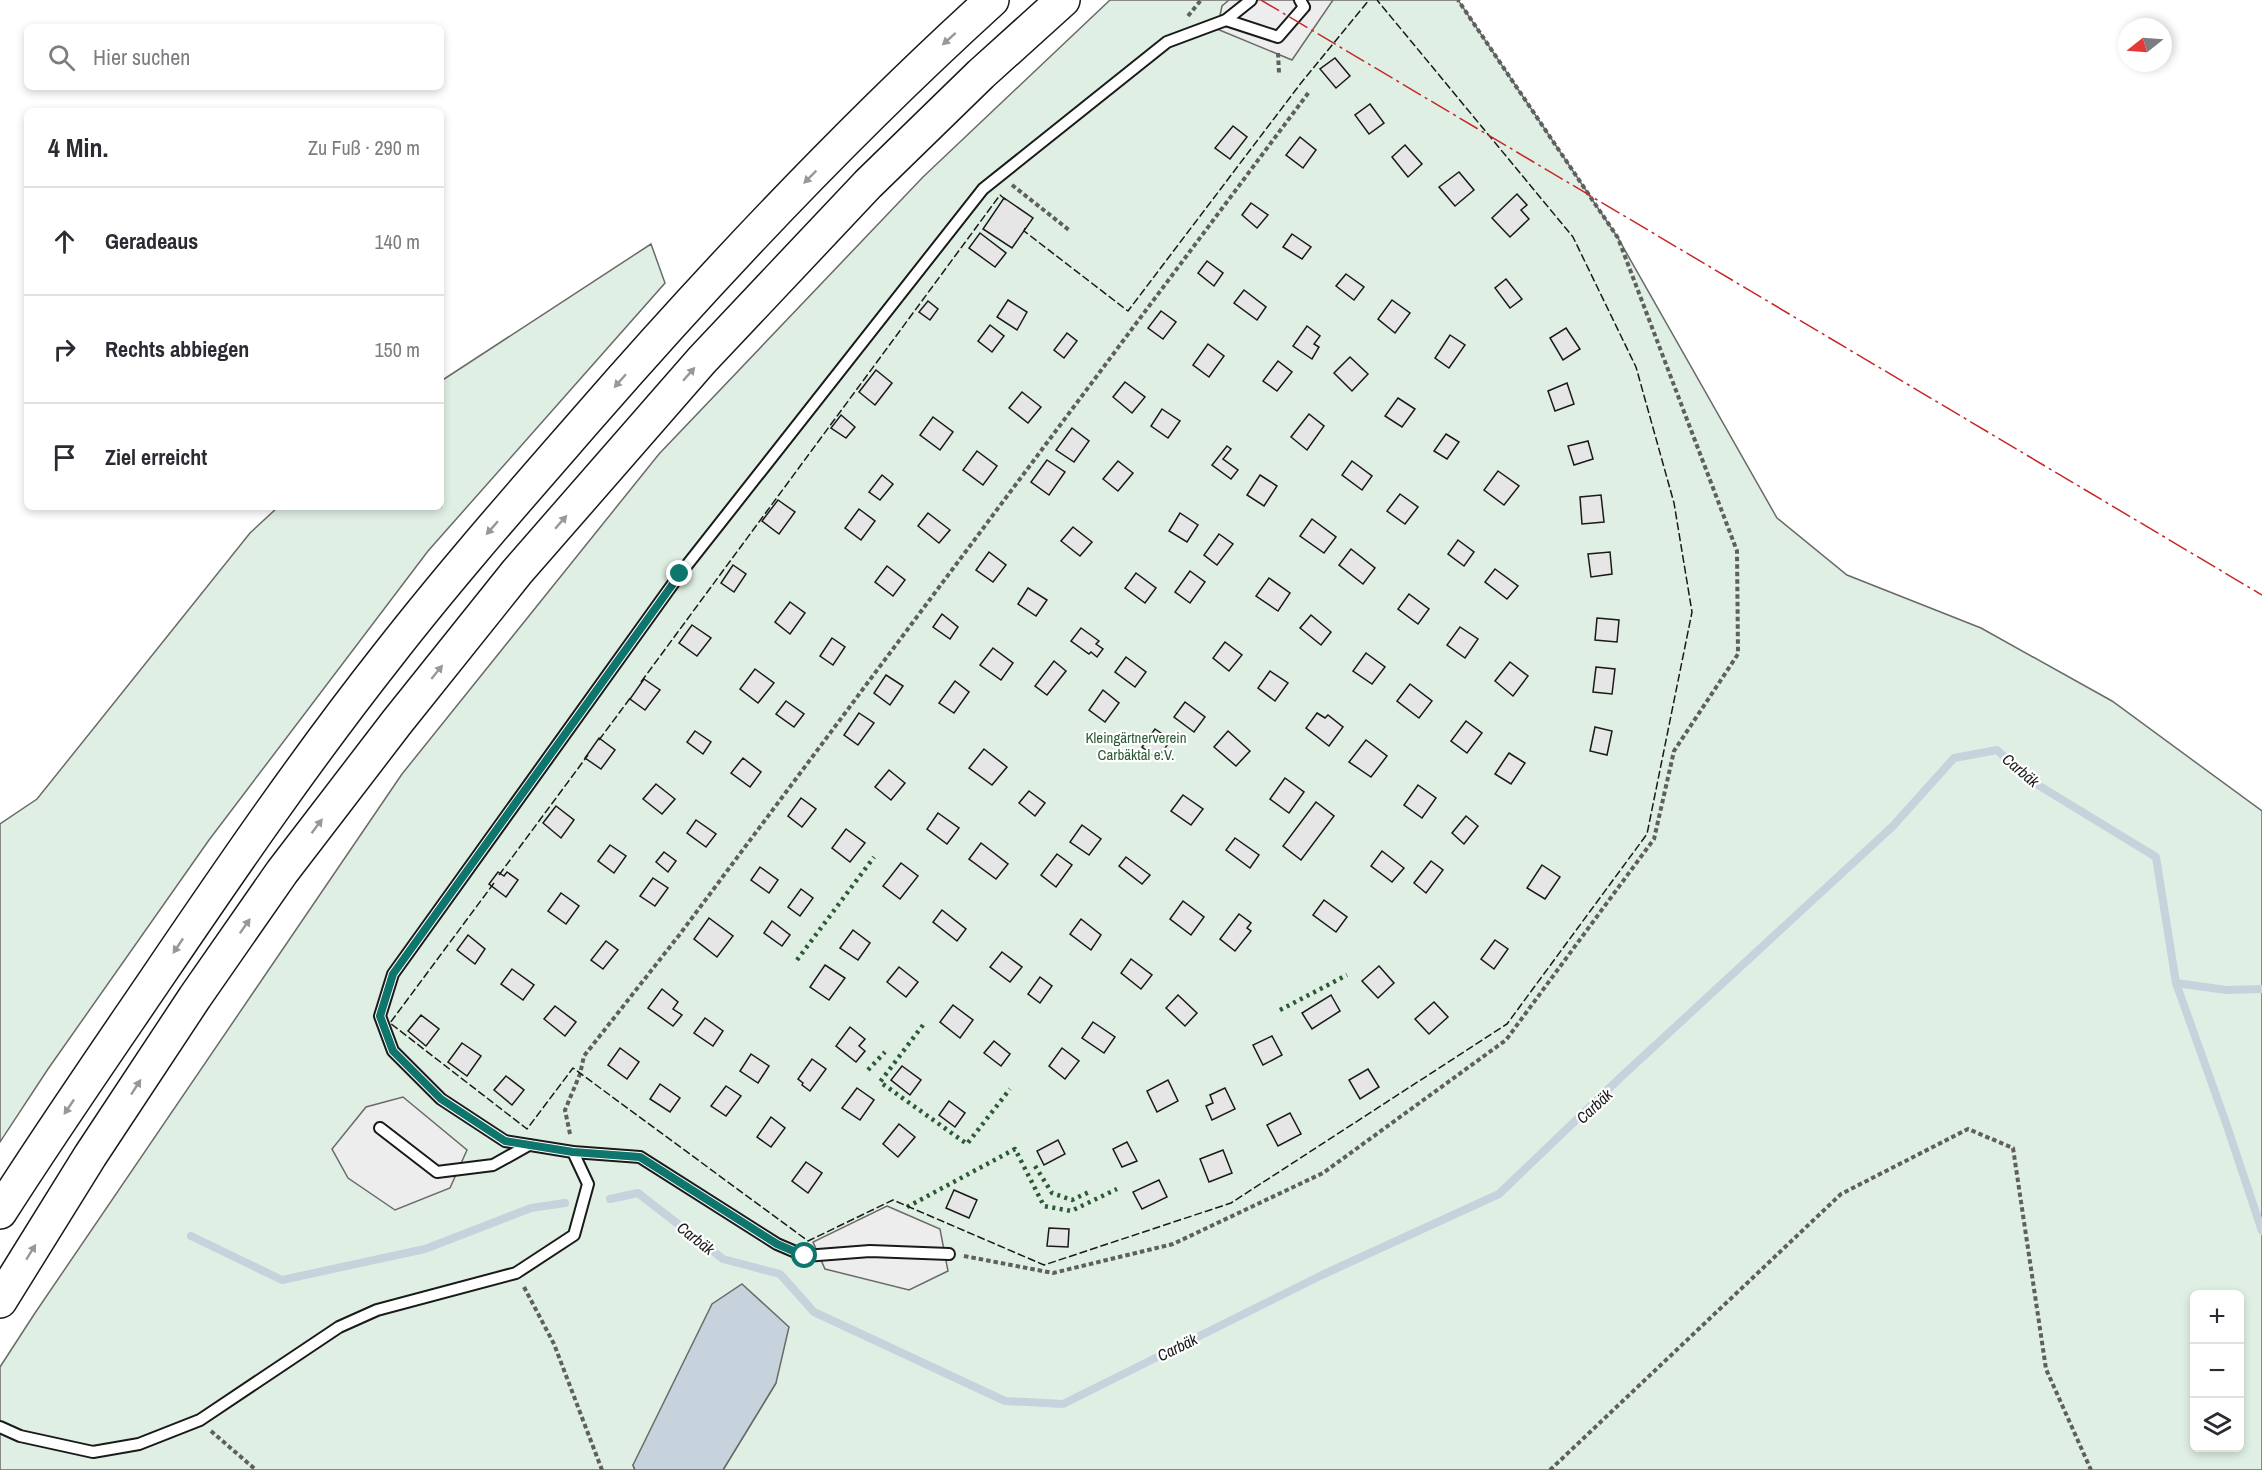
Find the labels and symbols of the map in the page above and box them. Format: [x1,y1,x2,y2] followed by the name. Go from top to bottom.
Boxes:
[2118,18,2172,72] north arrow
[941,32,956,46] one-way arrow
[803,169,817,184] one-way arrow
[682,367,696,382] one-way arrow
[614,373,627,388] one-way arrow
[554,514,568,529] one-way arrow
[486,520,499,535] one-way arrow
[666,560,692,586] route end
[430,664,443,680] one-way arrow
[1085,727,1187,765] park label: Kleingärtnerverein Carbäktal e.V.
[1998,748,2045,792] water label: Carbäk
[311,818,324,834] one-way arrow
[239,918,251,934] one-way arrow
[173,938,184,954] one-way arrow
[130,1079,141,1095] one-way arrow
[1571,1083,1617,1128] water label: Carbäk
[63,1099,75,1115] one-way arrow
[673,1216,720,1260] water label: Carbäk
[791,1242,817,1268] route start
[25,1244,36,1260] one-way arrow
[1153,1328,1201,1366] water label: Carbäk

